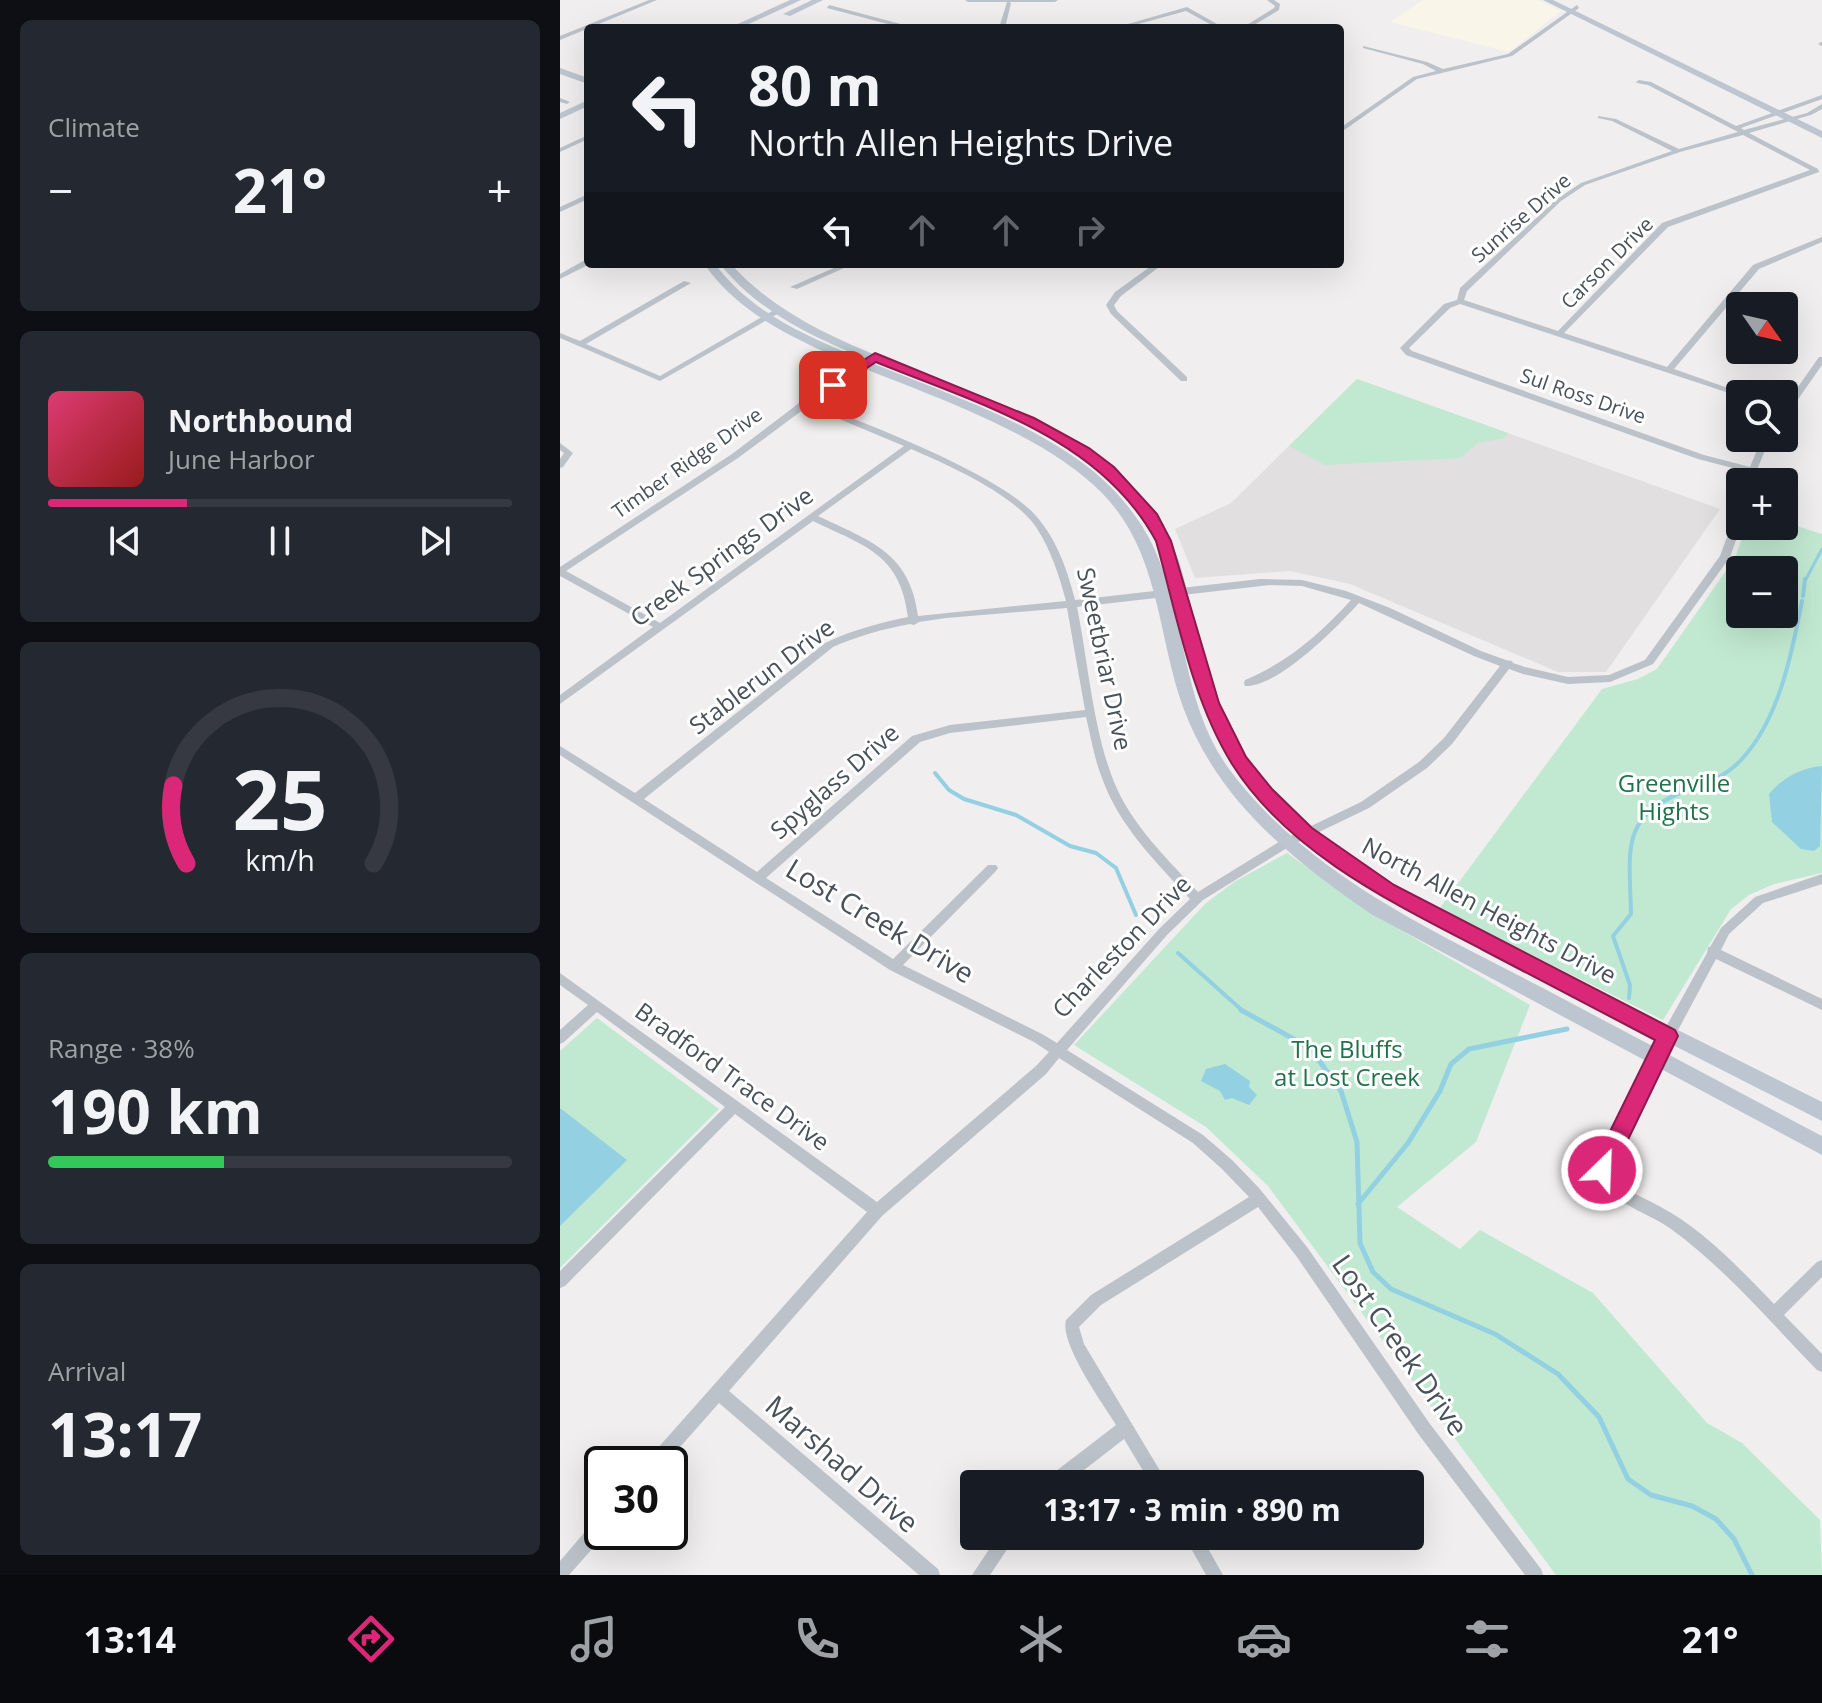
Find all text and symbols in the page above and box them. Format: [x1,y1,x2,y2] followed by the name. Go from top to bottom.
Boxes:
[748,46,882,122] text: 80 m
[616,56,720,160] icon: left
[48,109,140,145] text: Climate
[748,118,1173,167] text: North Allen Heights Drive
[233,149,327,231] text: 21°
[48,160,73,220] text: −
[487,160,512,220] text: +
[1465,167,1576,268] street label: Sunrise Drive
[816,208,860,252] icon: left
[900,208,944,252] icon: ahead
[984,208,1028,252] icon: ahead
[1068,208,1112,252] icon: right
[1555,211,1659,315] street label: Carson Drive
[1726,292,1798,364] north arrow
[1726,292,1798,628] map controls
[799,351,867,419] pin
[1517,361,1650,430] street label: Sul Ross Drive
[811,363,855,407] icon: arrive
[1726,380,1798,452] button: search
[168,400,353,441] text: Northbound
[606,401,767,524] street label: Timber Ridge Drive
[168,441,315,477] text: June Harbor
[1726,468,1798,540] button: +
[623,478,819,633] street label: Creek Springs Drive
[103,519,147,563] icon: previous
[258,519,302,563] icon: pause
[413,519,457,563] icon: next
[1726,556,1798,628] button: −
[1070,564,1141,753] street label: Sweetbriar Drive
[682,610,840,741] street label: Stablerun Drive
[763,716,905,846] street label: Spyglass Drive
[232,740,328,853] text: 25
[1618,766,1730,827] park label: Greenville Hights
[1357,829,1623,991] street label: North Allen Heights Drive
[245,840,315,879] text: km/h
[779,849,982,991] street label: Lost Creek Drive
[1044,867,1198,1025] street label: Charleston Drive
[629,994,837,1158] street label: Bradford Trace Drive
[48,1030,195,1066] text: Range · 38%
[1274,1032,1420,1093] park label: The Bluffs at Lost Creek
[48,1070,263,1152] text: 190 km
[1560,1128,1644,1212] position arrow
[1324,1246,1478,1443] street label: Lost Creek Drive
[48,1353,126,1389] text: Arrival
[758,1386,927,1540] street label: Marshad Drive
[48,1393,202,1475] text: 13:17
[584,1446,688,1550] speed limit sign: 30
[1043,1489,1341,1530] text: 13:17 · 3 min · 890 m
[343,1611,399,1667] icon: directions
[566,1611,622,1667] icon: music
[789,1611,845,1667] icon: phone
[1013,1611,1069,1667] icon: climate
[1236,1611,1292,1667] icon: car
[1459,1611,1515,1667] icon: filters
[84,1615,176,1664] text: 13:14
[1682,1615,1738,1664] text: 21°

